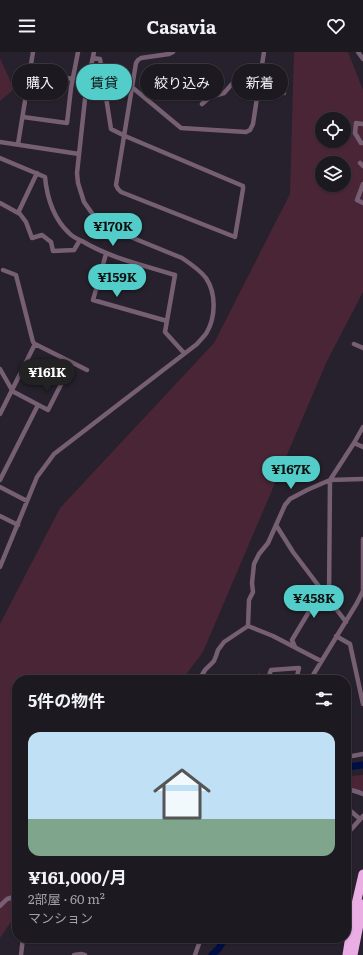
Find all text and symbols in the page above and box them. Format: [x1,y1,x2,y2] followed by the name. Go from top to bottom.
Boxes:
[147,13,216,40] text: Casavia
[16,15,38,37] icon: menu
[325,15,347,37] icon: heart
[12,64,68,100] chip: 購入
[76,64,132,100] chip: 賃貸
[140,64,224,100] chip: 絞り込み
[232,64,288,100] chip: 新着
[315,112,351,192] map controls
[315,112,351,148] button: locate
[315,156,351,192] button: layers
[85,213,141,247] pin: ¥170K
[93,216,133,235] text: ¥170K
[89,264,145,298] pin: ¥159K
[97,267,137,286] text: ¥159K
[19,359,75,393] pin: ¥161K
[28,362,66,381] text: ¥161K
[263,456,319,490] pin: ¥167K
[271,459,311,478] text: ¥167K
[286,585,342,619] pin: ¥458K
[293,588,335,607] text: ¥458K
[28,687,105,712] text: 5件の物件
[313,688,335,710] icon: filters
[146,758,218,830] icon: home
[28,864,127,889] text: ¥161,000/月
[28,889,105,908] text: 2部屋 · 60 m²
[28,908,93,927] text: マンション

